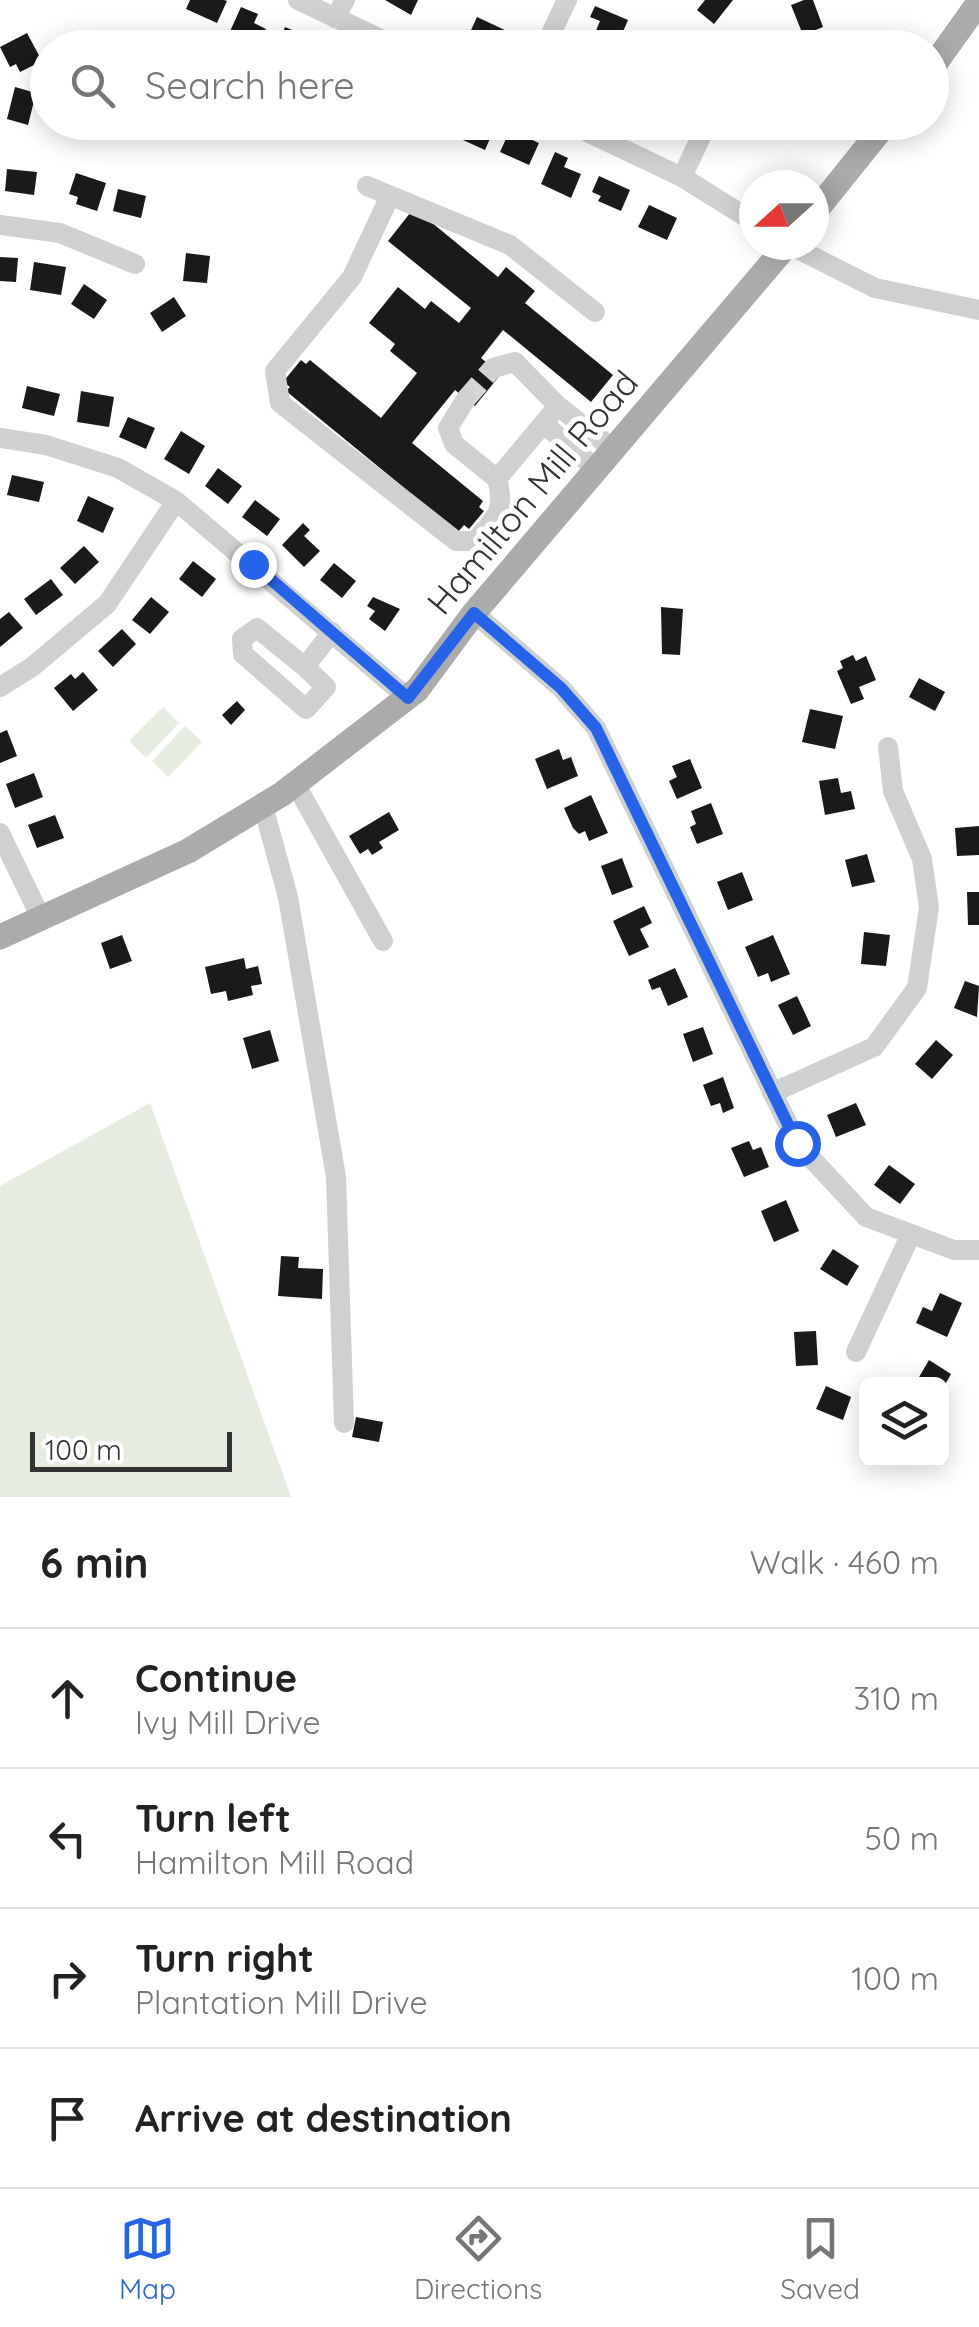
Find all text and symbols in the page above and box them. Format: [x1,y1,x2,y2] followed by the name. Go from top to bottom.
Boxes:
[30,30,949,140] search box
[65,58,120,113] icon: search
[145,61,355,109] text: Search here
[739,170,829,260] north arrow
[417,361,647,623] street label: Hamilton Mill Road
[231,542,277,588] route end
[775,1121,821,1167] route start
[859,1377,949,1467] map controls
[859,1377,949,1467] button: layers
[30,1427,232,1472] scale bar
[45,1432,122,1467] text: 100 m
[40,1536,149,1589] text: 6 min
[750,1542,939,1582] text: Walk · 460 m
[135,1654,297,1702] text: Continue
[40,1671,95,1726] icon: ahead
[853,1678,939,1718] text: 310 m
[135,1702,321,1742] text: Ivy Mill Drive
[135,1794,291,1842] text: Turn left
[40,1811,95,1866] icon: left
[865,1818,939,1858] text: 50 m
[135,1842,414,1882] text: Hamilton Mill Road
[135,1934,314,1982] text: Turn right
[40,1951,95,2006] icon: right
[851,1958,939,1998] text: 100 m
[135,1982,428,2022] text: Plantation Mill Drive
[40,2091,95,2146] icon: arrive
[135,2094,512,2142] text: Arrive at destination
[119,2211,176,2306] tab: Map
[414,2211,542,2306] tab: Directions
[780,2211,860,2306] tab: Saved

